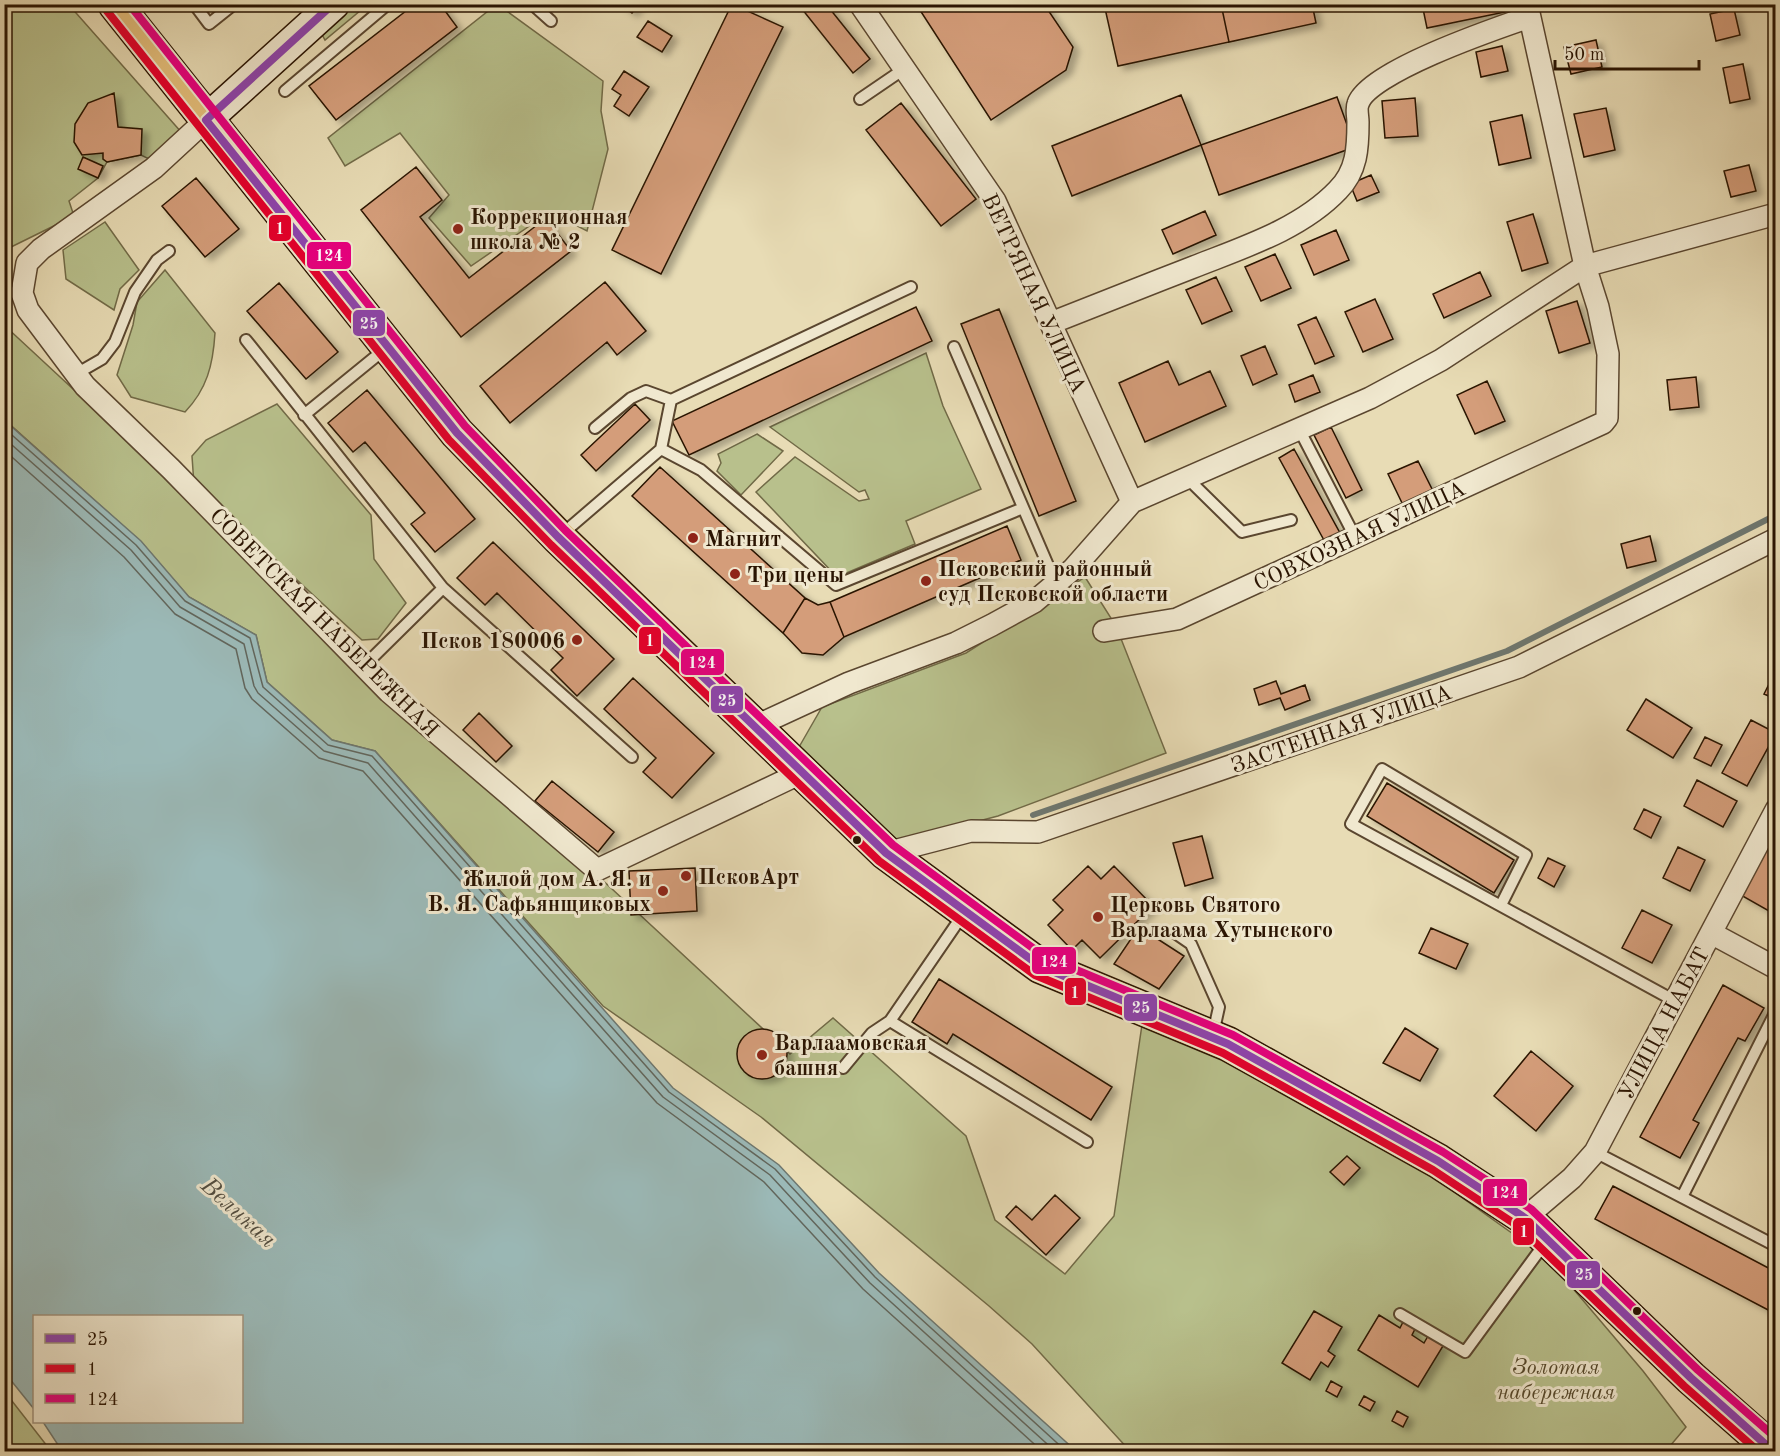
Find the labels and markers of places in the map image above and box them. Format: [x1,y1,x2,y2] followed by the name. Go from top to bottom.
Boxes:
[470,207,628,254] place label: Коррекционная школа № 2
[451,222,465,236] marker: Коррекционная школа № 2
[705,529,781,551] place label: Магнит
[686,531,700,545] marker: Магнит
[938,559,1168,606] place label: Псковский районный суд Псковской области
[747,565,844,587] place label: Три цены
[728,567,742,581] marker: Три цены
[919,574,933,588] marker: Псковский районный суд Псковской области
[420,631,565,653] place label: Псков 180006
[570,633,584,647] marker: Псков 180006
[851,834,863,846] unlabelled marker
[698,867,799,889] place label: ПсковАрт
[428,869,651,917] place label: Жилой дом А. Я. и В. Я. Сафьянщиковых
[679,869,693,883] marker: ПсковАрт
[656,884,670,898] marker: Жилой дом А. Я. и В. Я. Сафьянщиковых
[1110,895,1333,942] place label: Церковь Святого Варлаама Хутынского
[1091,910,1105,924] marker: Церковь Святого Варлаама Хутынского
[774,1033,927,1080] place label: Варлаамовская башня
[755,1048,769,1062] marker: Варлаамовская башня
[1631,1305,1643,1317] unlabelled marker

